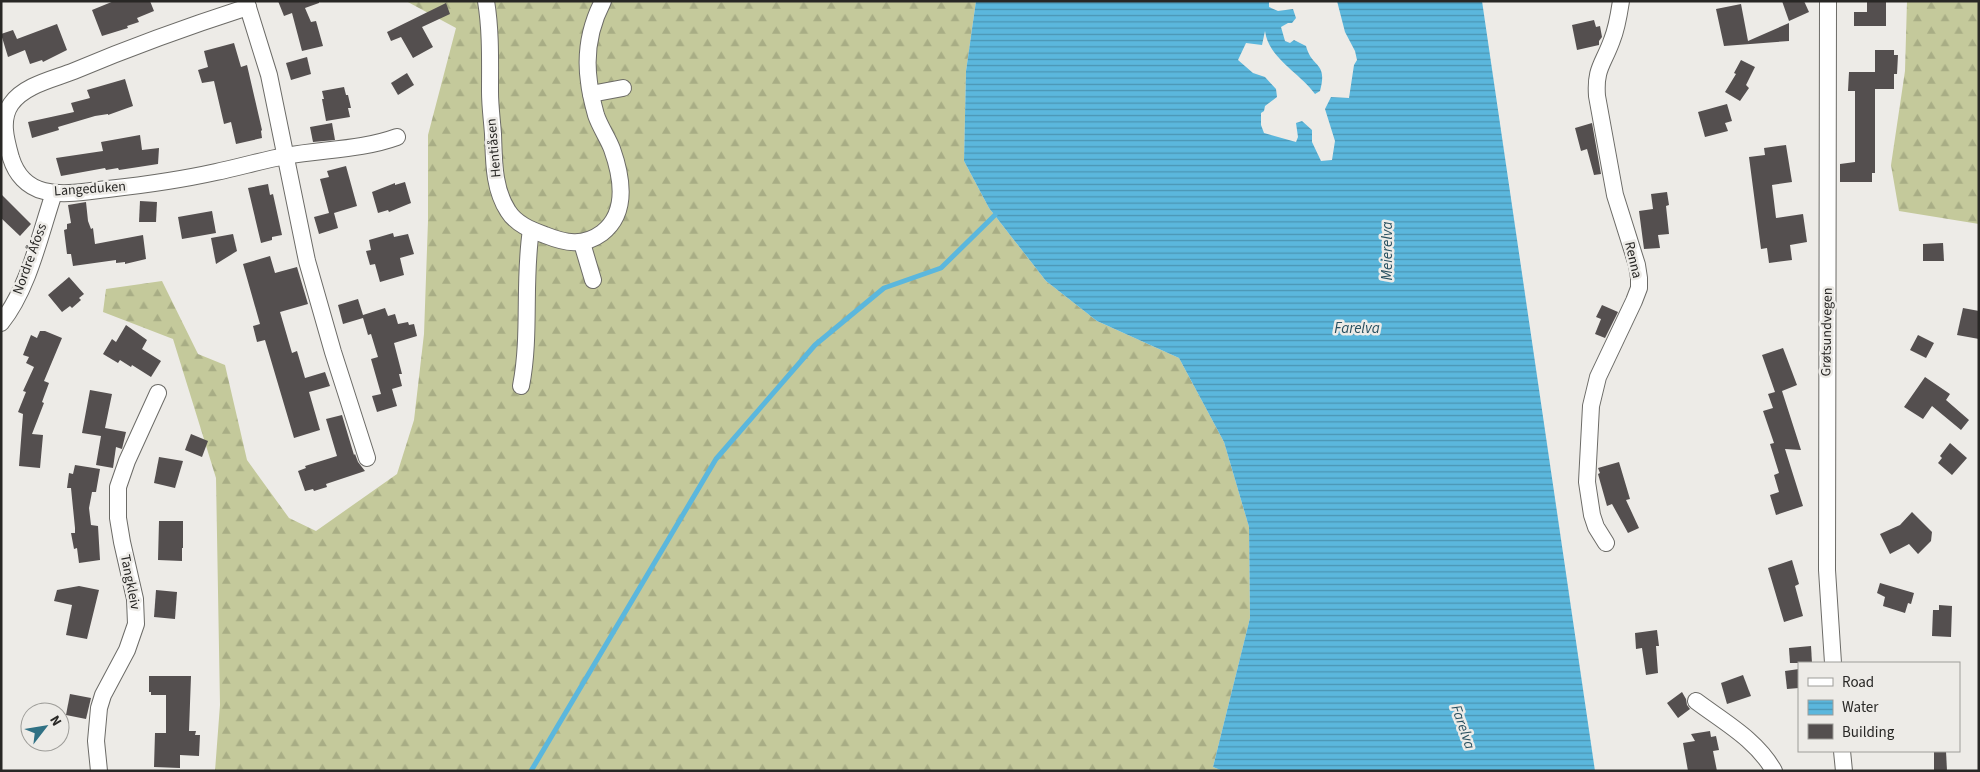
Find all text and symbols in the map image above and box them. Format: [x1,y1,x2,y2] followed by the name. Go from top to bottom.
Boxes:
[481,118,507,178] street label: Hentiåsen
[53,177,127,201] street label: Langeduken
[8,221,52,297] street label: Nordre Åfoss
[1377,221,1398,281] water label: Meierelva
[1619,240,1647,280] street label: Renna
[1816,287,1838,377] street label: Grøtsundvegen
[1334,318,1380,339] water label: Farelva
[115,553,145,612] street label: Tangkleiv
[1798,662,1960,752] legend
[1842,672,1874,693] text: Road
[1842,697,1879,718] text: Water
[20,702,70,752] north arrow
[1446,702,1480,752] water label: Farelva
[44,712,66,730] text: N
[1842,722,1895,743] text: Building

